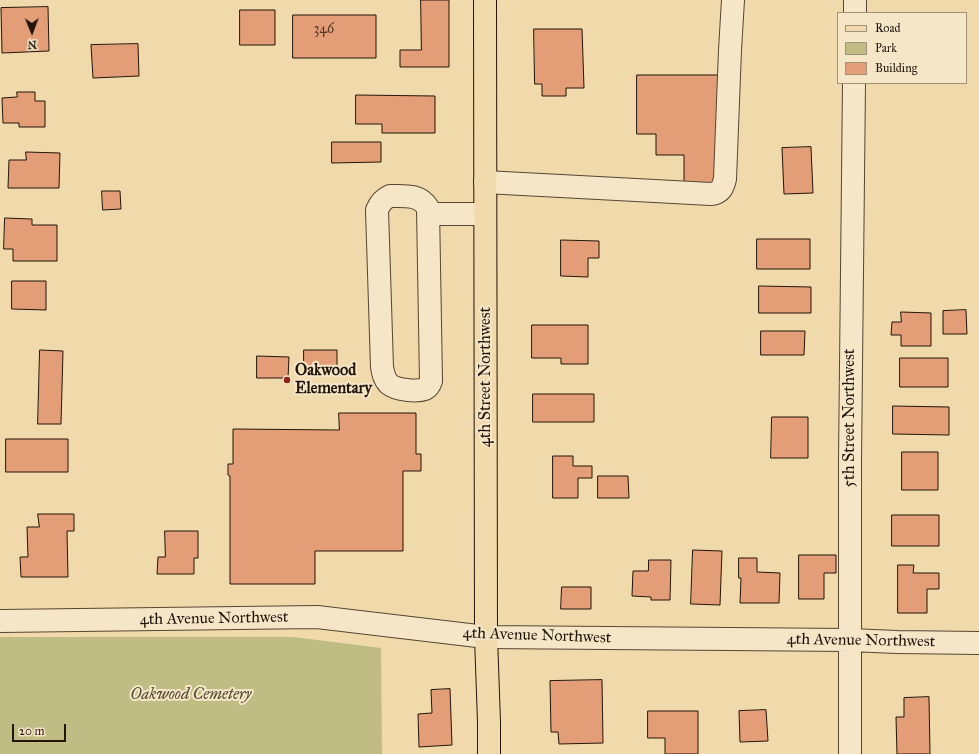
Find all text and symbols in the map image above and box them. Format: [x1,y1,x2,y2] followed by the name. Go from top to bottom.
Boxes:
[12,12,52,52] north arrow
[837,12,967,84] legend
[875,21,901,35] text: Road
[314,22,334,38] house number: 346
[27,38,37,51] text: N
[875,41,897,55] text: Park
[875,61,917,75] text: Building
[476,307,496,447] street label: 4th Street Northwest
[840,349,860,487] street label: 5th Street Northwest
[295,361,372,399] place label: Oakwood Elementary
[282,375,292,385] marker: Oakwood Elementary
[139,608,289,630] street label: 4th Avenue Northwest
[462,624,612,648] street label: 4th Avenue Northwest
[786,630,936,652] street label: 4th Avenue Northwest
[130,685,252,705] park label: Oakwood Cemetery
[14,716,68,742] scale bar
[19,724,45,738] text: 20 m

